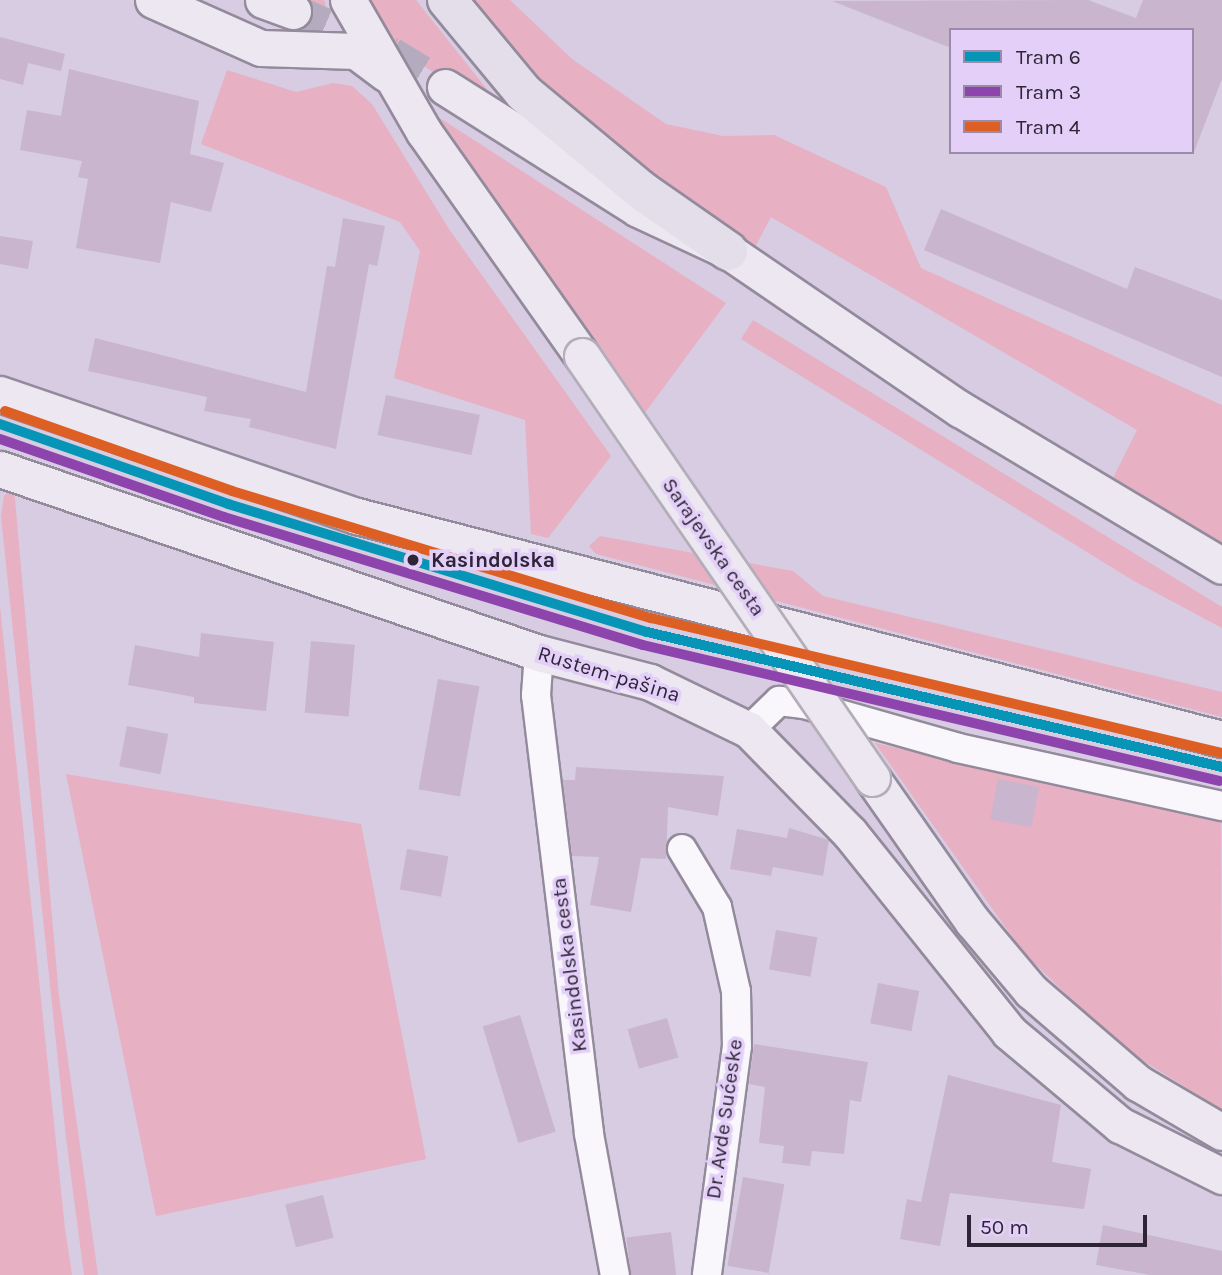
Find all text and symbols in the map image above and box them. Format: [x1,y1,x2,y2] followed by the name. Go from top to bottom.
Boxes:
[949,28,1194,154] legend
[1016,45,1081,69] text: Tram 6
[1016,80,1081,104] text: Tram 3
[1016,115,1081,139] text: Tram 4
[657,473,771,621] street label: Sarajevska cesta
[431,547,555,573] place label: Kasindolska
[401,548,425,572] marker: Kasindolska
[535,640,683,708] street label: Rustem-pašina
[546,876,592,1054] street label: Kasindolska cesta
[700,1037,748,1201] street label: Dr. Avde Sućeske
[970,1202,1150,1246] scale bar
[980,1215,1029,1239] text: 50 m

